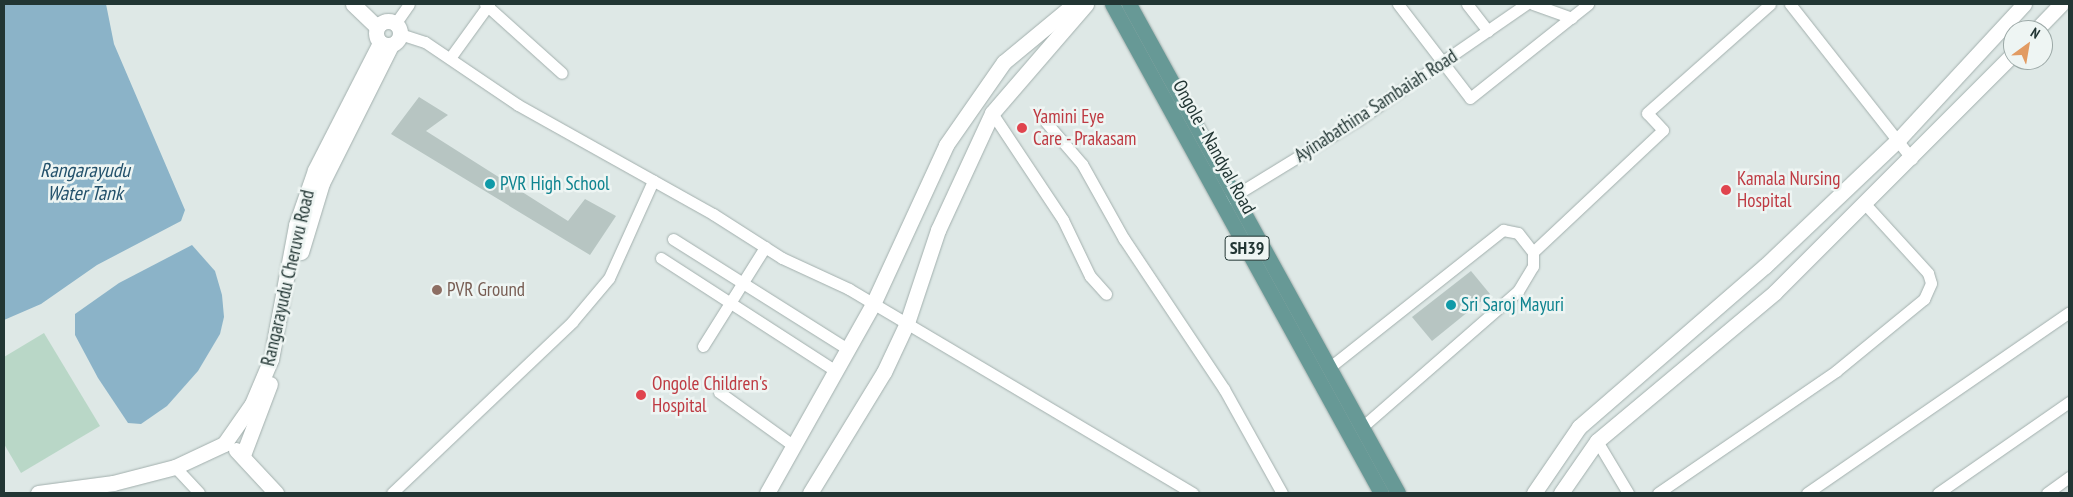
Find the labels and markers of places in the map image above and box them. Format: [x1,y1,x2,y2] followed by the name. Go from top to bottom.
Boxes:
[1033,106,1138,150] place label: Yamini Eye Care - Prakasam
[1015,121,1029,135] marker: Yamini Eye Care - Prakasam
[1737,168,1840,212] place label: Kamala Nursing Hospital
[500,173,610,195] place label: PVR High School
[484,178,496,190] marker: PVR High School
[1719,183,1733,197] marker: Kamala Nursing Hospital
[447,279,525,301] place label: PVR Ground
[431,284,443,296] marker: PVR Ground
[1461,294,1564,316] place label: Sri Saroj Mayuri
[1445,299,1457,311] marker: Sri Saroj Mayuri
[652,373,768,417] place label: Ongole Children's Hospital
[634,388,648,402] marker: Ongole Children's Hospital

